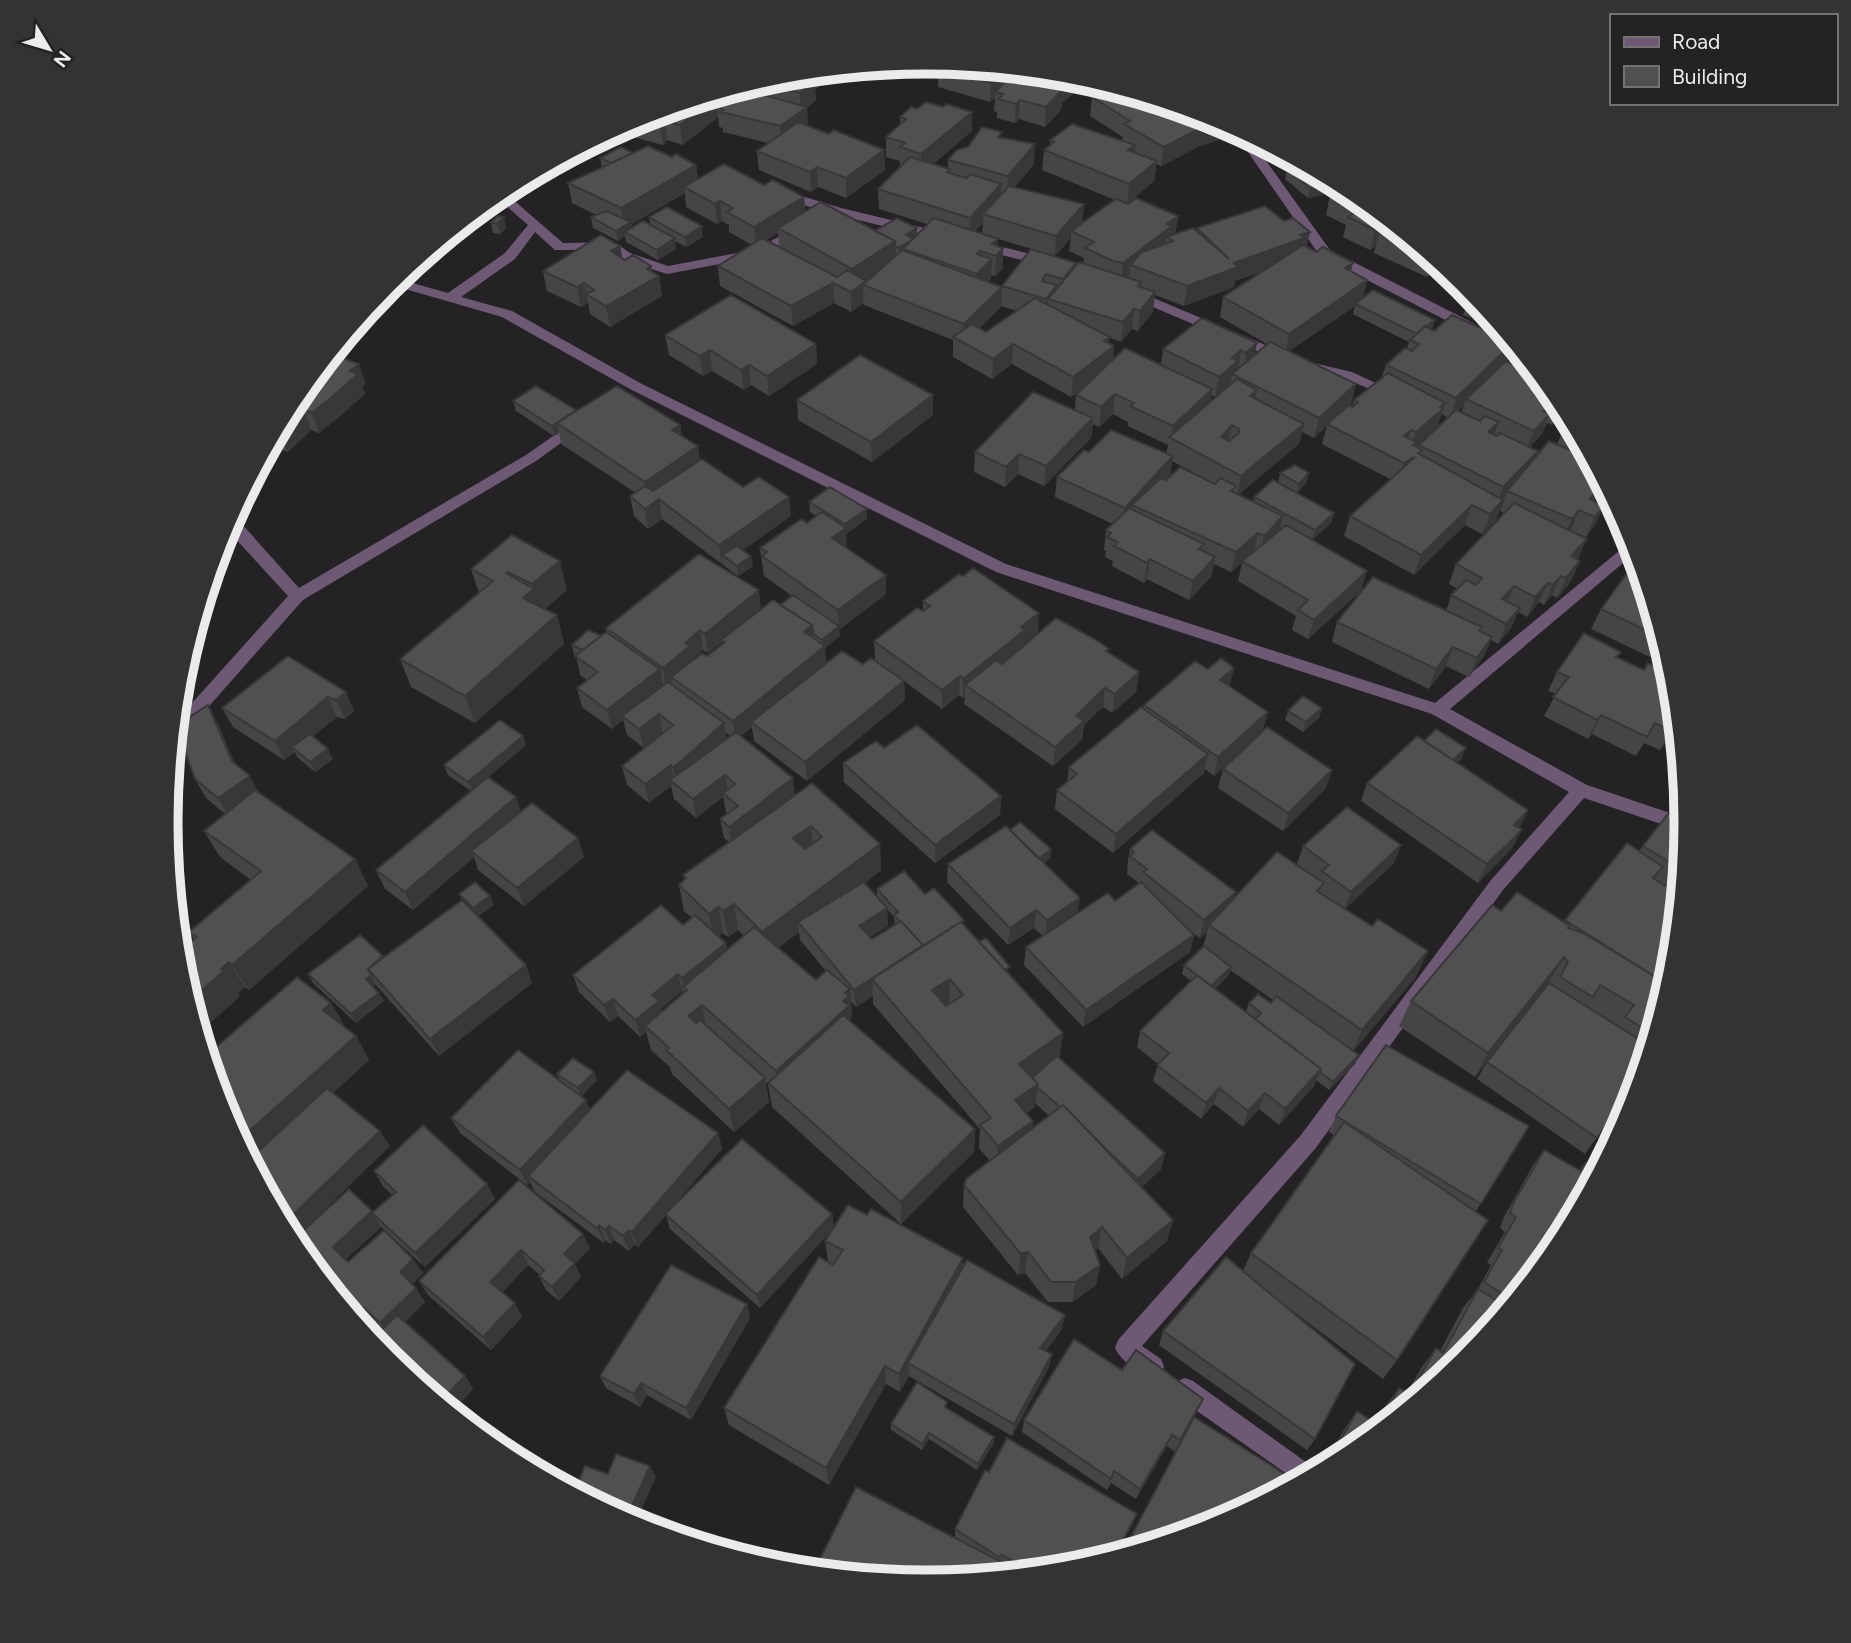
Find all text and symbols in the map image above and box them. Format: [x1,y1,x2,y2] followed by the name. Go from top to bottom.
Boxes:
[14,14,84,84] north arrow
[1610,14,1837,105] legend
[1672,29,1720,54] text: Road
[48,46,76,72] text: N
[1672,64,1747,89] text: Building

